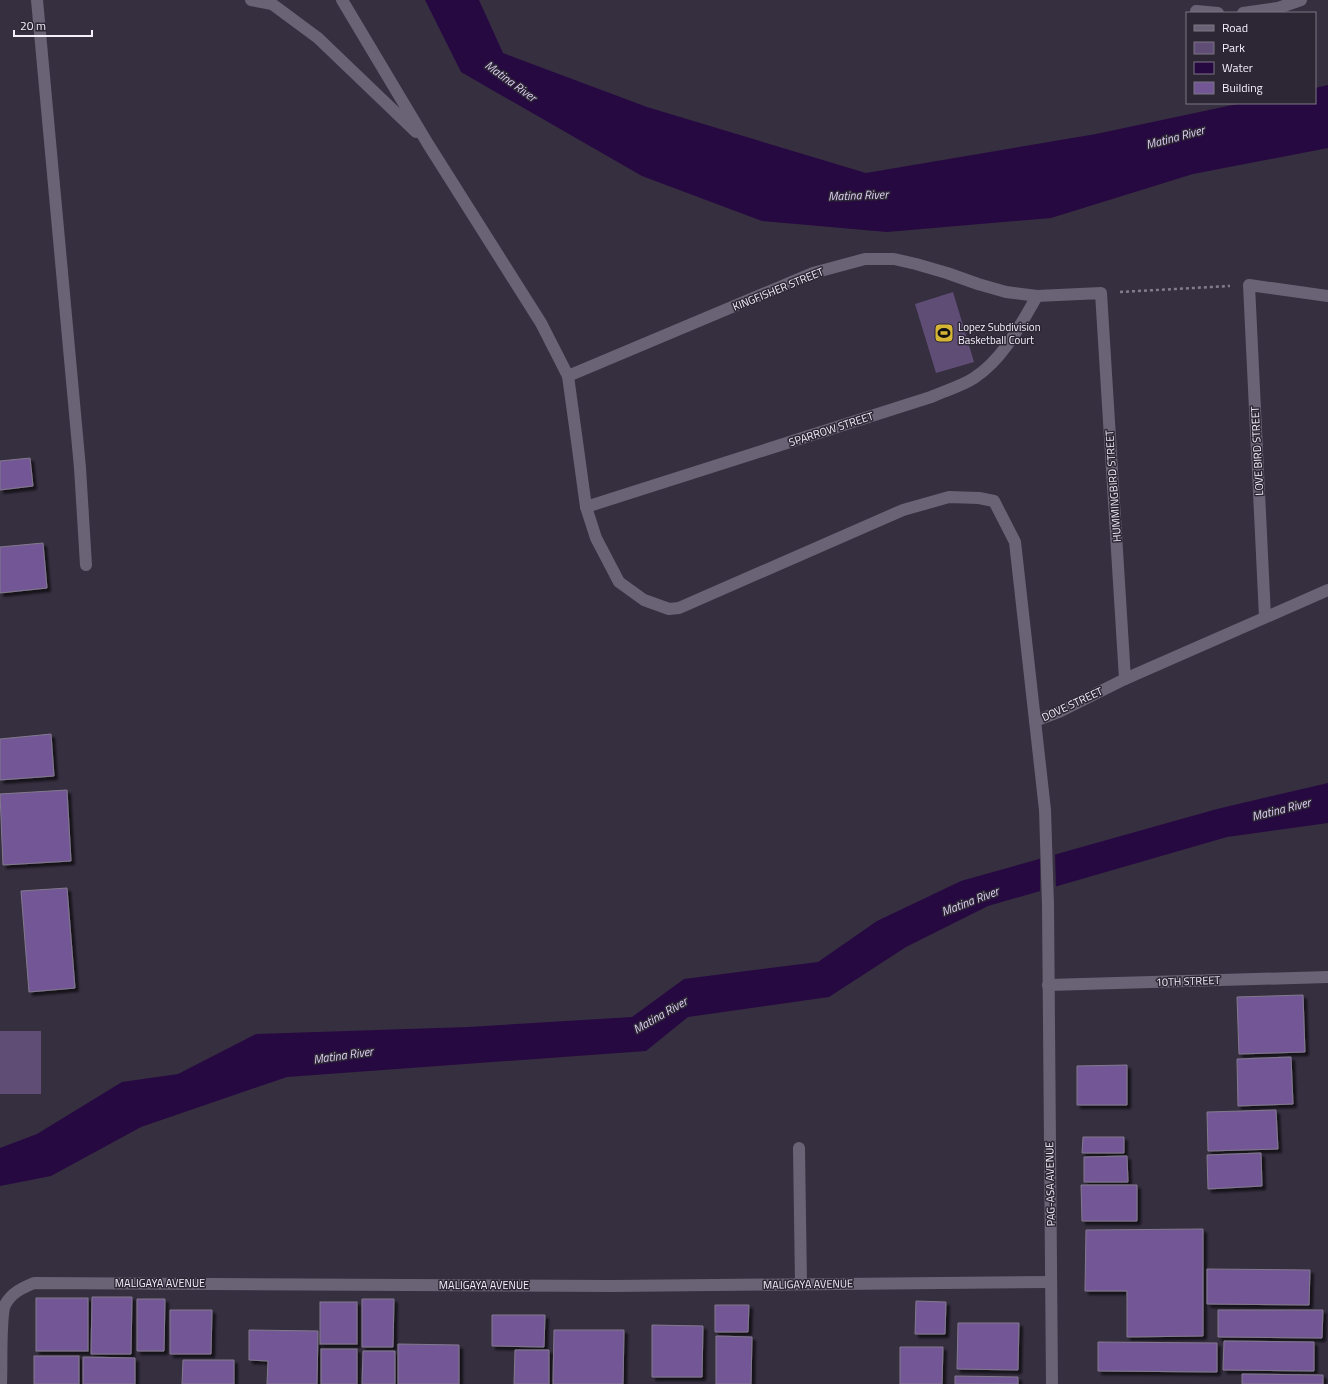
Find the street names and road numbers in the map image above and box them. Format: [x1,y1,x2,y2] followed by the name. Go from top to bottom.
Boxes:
[730,263,826,315] street label: KINGFISHER STREET
[1247,406,1267,496] street label: LOVE BIRD STREET
[787,408,876,450] street label: SPARROW STREET
[1101,429,1125,542] street label: HUMMINGBIRD STREET
[1039,683,1105,725] street label: DOVE STREET
[1156,972,1221,990] street label: 10TH STREET
[1041,1141,1059,1227] street label: PAG-ASA AVENUE
[115,1275,205,1291] street label: MALIGAYA AVENUE
[763,1275,853,1293] street label: MALIGAYA AVENUE
[439,1277,529,1293] street label: MALIGAYA AVENUE

